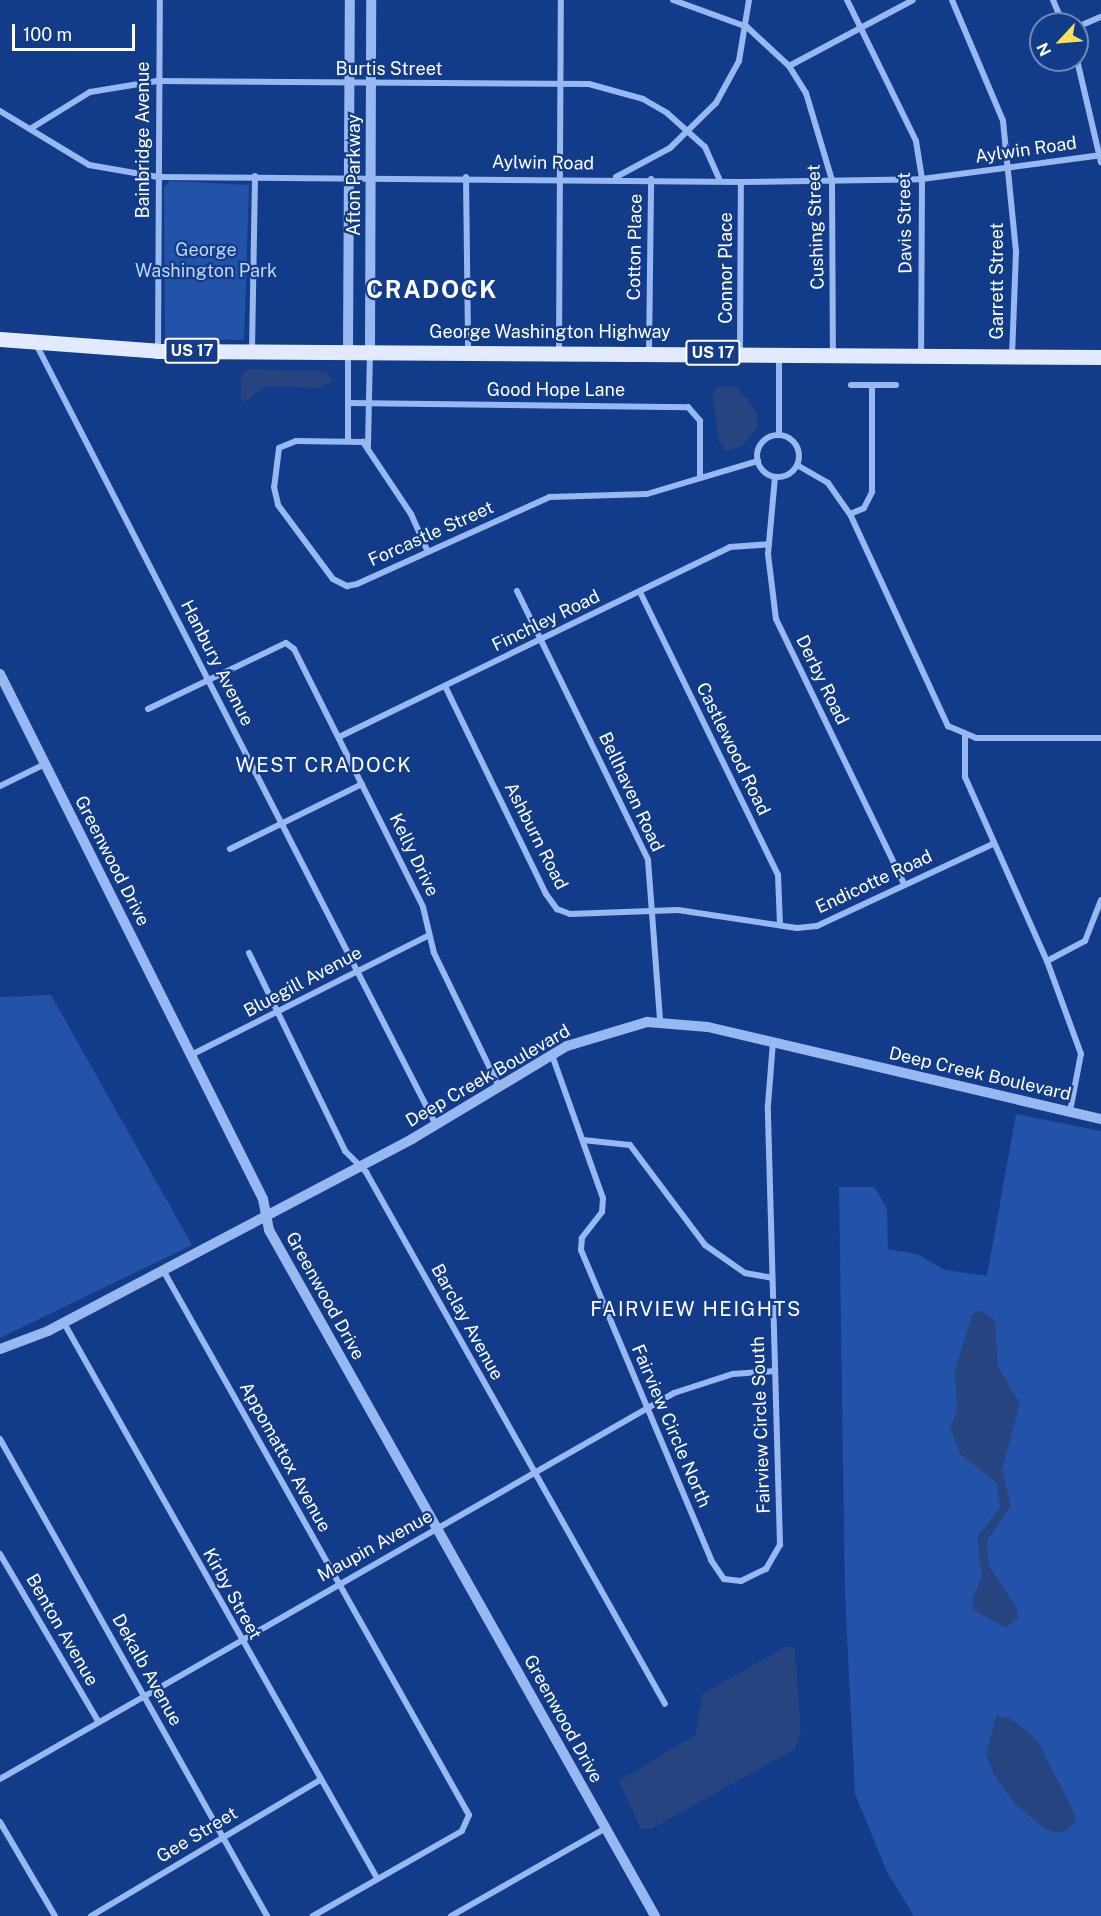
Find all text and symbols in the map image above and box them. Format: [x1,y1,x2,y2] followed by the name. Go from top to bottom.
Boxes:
[15,12,138,50] scale bar
[1029,12,1089,72] north arrow
[23,24,72,45] text: 100 m
[1033,39,1055,59] text: N
[336,58,442,80] street label: Burtis Street
[132,61,154,219] street label: Bainbridge Avenue
[343,114,365,236] street label: Afton Parkway
[974,132,1078,168] street label: Aylwin Road
[492,151,594,175] street label: Aylwin Road
[803,164,829,290] street label: Cushing Street
[893,172,917,274] street label: Davis Street
[623,194,647,300] street label: Cotton Place
[715,212,737,324] street label: Connor Place
[986,223,1008,339] street label: Garrett Street
[135,240,277,282] park label: George Washington Park
[366,276,498,304] district label: CRADOCK
[429,321,671,343] street label: George Washington Highway
[164,338,220,364] road number: US 17
[684,340,742,366] road number: US 17
[487,379,625,401] street label: Good Hope Lane
[365,497,497,571] street label: Forcastle Street
[489,586,603,656] street label: Finchley Road
[176,596,258,730] street label: Hanbury Avenue
[791,632,853,728] street label: Derby Road
[691,679,775,819] street label: Castlewood Road
[594,729,668,855] street label: Bellhaven Road
[236,753,412,777] district label: WEST CRADOCK
[500,779,572,893] street label: Ashburn Road
[70,792,154,930] street label: Greenwood Drive
[385,810,443,900] street label: Kelly Drive
[812,846,936,918] street label: Endicotte Road
[240,942,366,1022] street label: Bluegill Avenue
[402,1020,574,1132] street label: Deep Creek Boulevard
[887,1043,1073,1105] street label: Deep Creek Boulevard
[281,1228,369,1364] street label: Greenwood Drive
[426,1260,508,1384] street label: Barclay Avenue
[590,1297,802,1321] district label: FAIRVIEW HEIGHTS
[747,1336,775,1514] street label: Fairview Circle South
[627,1341,715,1511] street label: Fairview Circle North
[235,1378,335,1536] street label: Appomattox Avenue
[314,1505,436,1587] street label: Maupin Avenue
[198,1545,266,1643] street label: Kirby Street
[21,1570,103,1690] street label: Benton Avenue
[107,1610,187,1730] street label: Dekalb Avenue
[519,1651,607,1787] street label: Greenwood Drive
[153,1802,241,1868] street label: Gee Street

